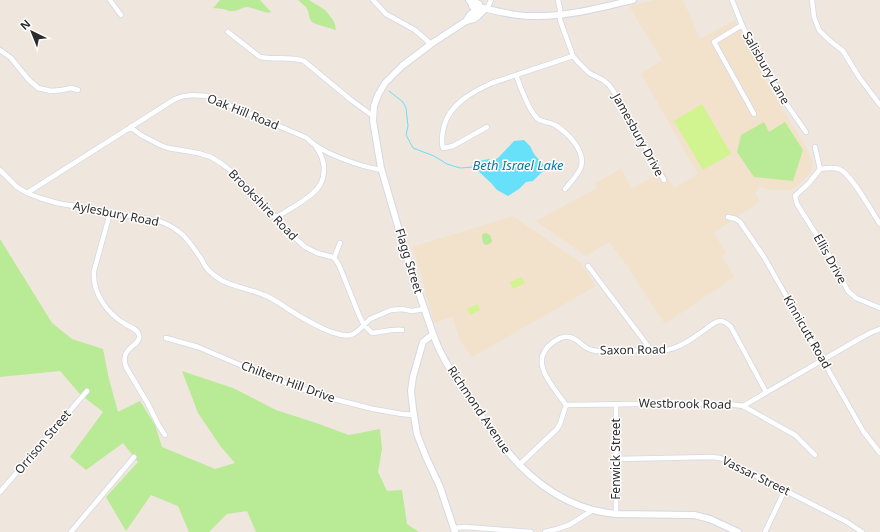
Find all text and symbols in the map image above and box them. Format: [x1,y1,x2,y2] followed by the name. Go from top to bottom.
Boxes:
[12,12,52,52] north arrow
[16,16,33,33] text: N
[739,28,794,107] street label: Salisbury Lane
[205,89,282,134] street label: Oak Hill Road
[608,89,668,179] street label: Jamesbury Drive
[472,156,564,174] water label: Beth Israel Lake
[225,165,302,244] street label: Brookshire Road
[72,197,161,230] street label: Aylesbury Road
[391,226,428,296] street label: Flagg Street
[810,231,851,287] street label: Ellis Drive
[780,292,835,372] street label: Kinnicutt Road
[600,340,666,359] street label: Saxon Road
[239,357,338,406] street label: Chiltern Hill Drive
[444,363,515,457] street label: Richmond Avenue
[638,394,732,413] street label: Westbrook Road
[11,405,75,478] street label: Orrison Street
[607,417,624,500] street label: Fenwick Street
[719,452,794,500] street label: Vassar Street

